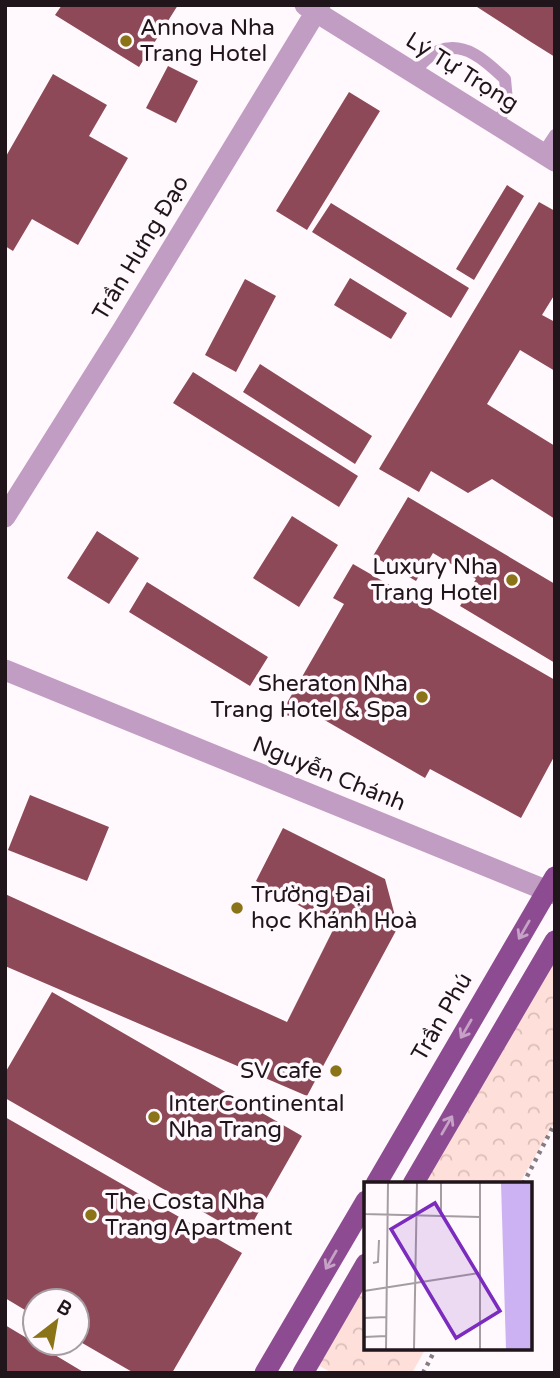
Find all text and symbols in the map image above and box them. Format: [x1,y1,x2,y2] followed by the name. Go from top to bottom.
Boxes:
[140,14,275,68] place label: Annova Nha Trang Hotel
[400,26,524,118] street label: Lý Tự Trọng
[118,33,134,49] marker: Annova Nha Trang Hotel
[87,170,195,326] street label: Trần Hưng Đạo
[371,553,498,607] place label: Luxury Nha Trang Hotel
[504,572,520,588] marker: Luxury Nha Trang Hotel
[211,670,408,724] place label: Sheraton Nha Trang Hotel & Spa
[414,689,430,705] marker: Sheraton Nha Trang Hotel & Spa
[248,731,410,817] street label: Nguyễn Chánh
[251,881,418,935] place label: Trường Đại học Khánh Hoà
[229,900,245,916] marker: Trường Đại học Khánh Hoà
[516,919,530,939] one-way arrow
[405,968,479,1066] street label: Trần Phú
[459,1018,473,1038] one-way arrow
[240,1057,322,1085] place label: SV cafe
[328,1063,344,1079] marker: SV cafe
[168,1090,345,1144] place label: InterContinental Nha Trang
[146,1109,162,1125] marker: InterContinental Nha Trang
[440,1115,454,1135] one-way arrow
[364,1182,532,1350] inset map
[105,1188,293,1242] place label: The Costa Nha Trang Apartment
[83,1207,99,1223] marker: The Costa Nha Trang Apartment
[324,1249,338,1269] one-way arrow
[21,1287,91,1357] north arrow
[53,1295,76,1321] text: B

